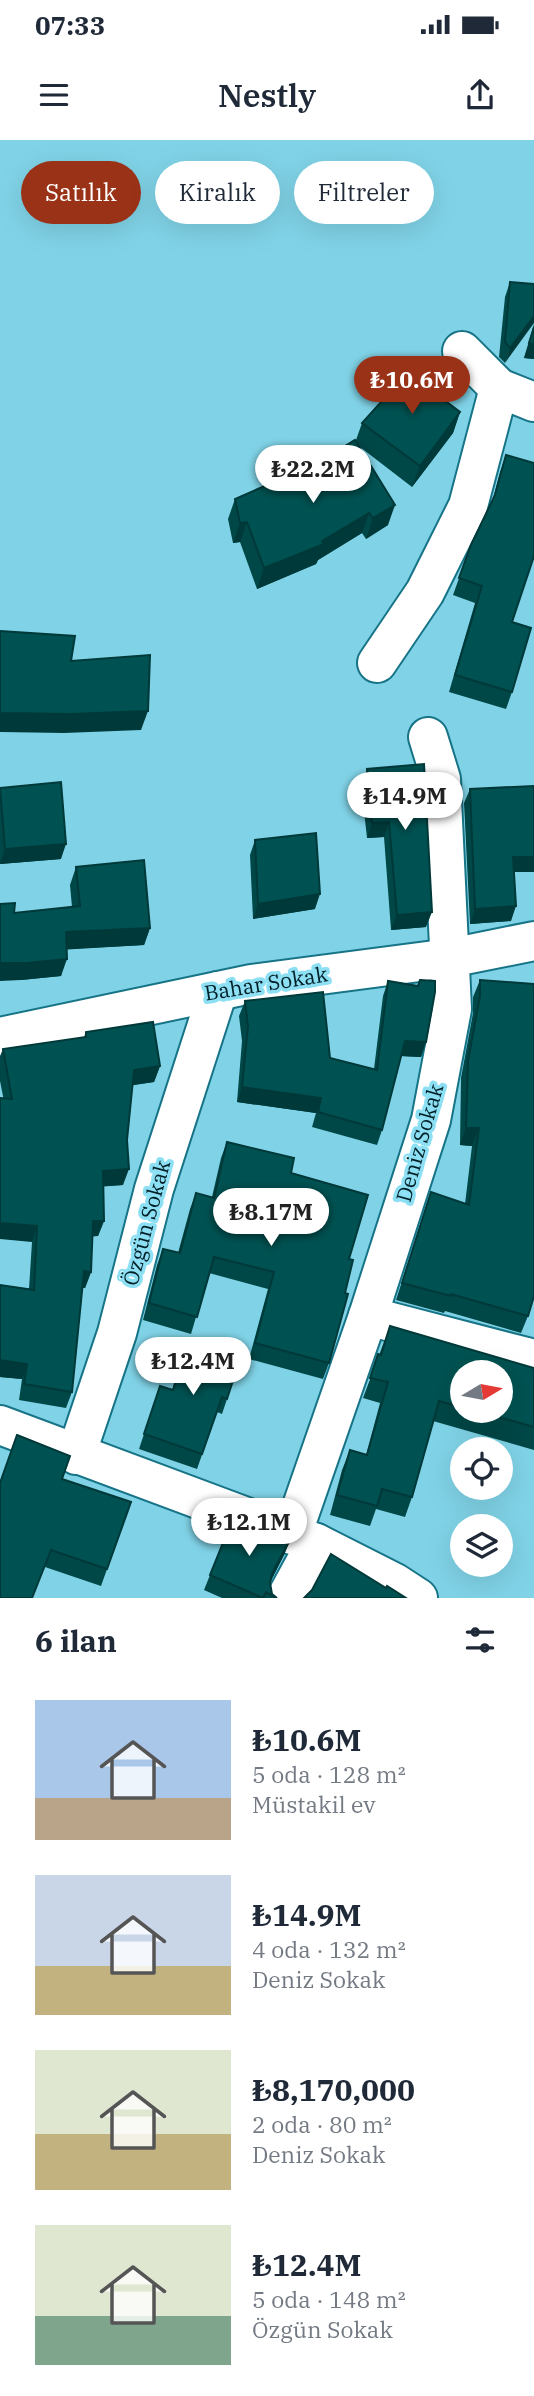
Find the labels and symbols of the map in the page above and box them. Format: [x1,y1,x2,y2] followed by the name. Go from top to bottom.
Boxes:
[355,356,469,416] pin: ₺10.6M
[256,446,370,505] pin: ₺22.2M
[348,772,462,832] pin: ₺14.9M
[202,959,330,1007] street label: Bahar Sokak
[389,1080,449,1205] street label: Deniz Sokak
[116,1156,176,1288] street label: Özgün Sokak
[214,1188,328,1248] pin: ₺8.17M
[136,1338,250,1397] pin: ₺12.4M
[450,1360,513,1423] north arrow
[192,1498,306,1558] pin: ₺12.1M

